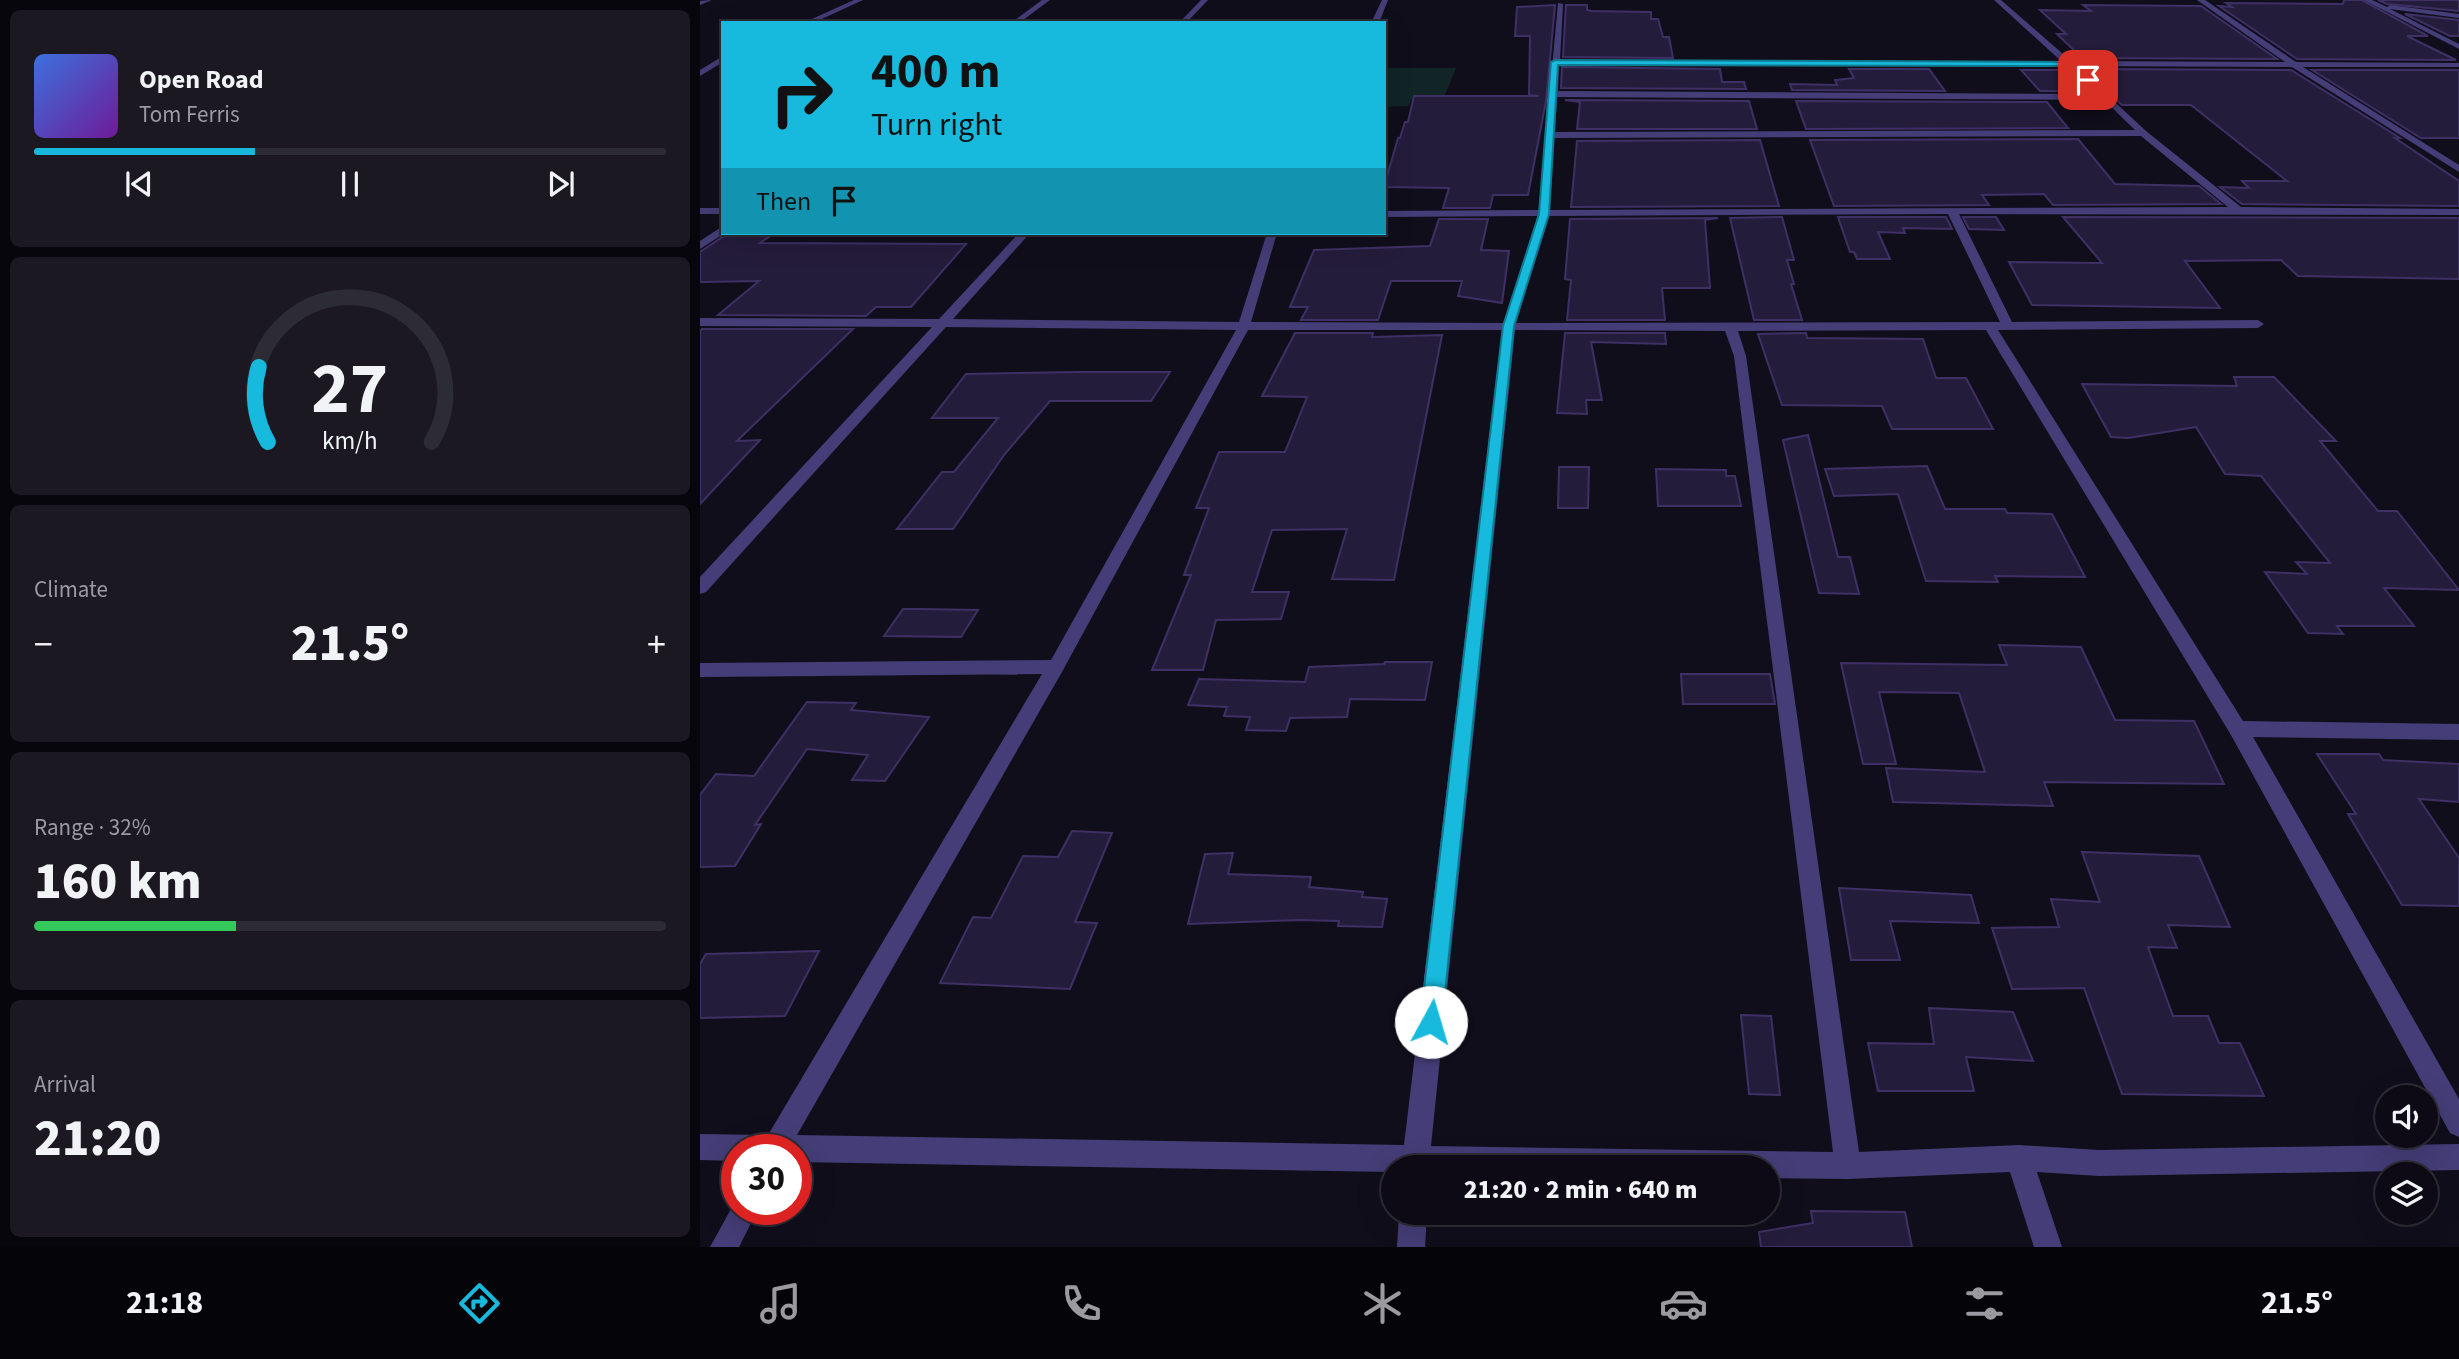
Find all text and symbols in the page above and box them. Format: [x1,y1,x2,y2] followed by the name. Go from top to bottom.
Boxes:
[871,37,1000,107] text: 400 m
[756,49,847,140] icon: right
[2058,50,2118,110] pin
[139,61,264,98] text: Open Road
[2069,61,2107,99] icon: arrive
[139,98,240,131] text: Tom Ferris
[871,102,1002,148] text: Turn right
[120,165,158,203] icon: previous
[331,165,369,203] icon: pause
[542,165,580,203] icon: next
[825,182,863,220] icon: arrive
[756,183,811,220] text: Then
[312,338,388,442] text: 27
[322,423,378,459] text: km/h
[34,573,108,606] text: Climate
[291,607,409,681] text: 21.5°
[34,618,53,672] text: −
[647,618,666,672] text: +
[34,811,151,844] text: Range · 32%
[34,845,202,919] text: 160 km
[1394,985,1468,1059] position arrow
[34,1068,96,1101] text: Arrival
[2375,1085,2438,1225] map controls
[2375,1085,2438,1148] button: sound
[34,1102,161,1176] text: 21:20
[721,1134,812,1225] speed limit sign: 30
[2375,1162,2438,1225] button: layers
[1464,1171,1697,1208] text: 21:20 · 2 min · 640 m
[455,1279,504,1328] icon: directions
[756,1279,805,1328] icon: music
[1057,1279,1106,1328] icon: phone
[1358,1279,1407,1328] icon: climate
[1659,1279,1708,1328] icon: car
[1960,1279,2009,1328] icon: filters
[126,1280,203,1326] text: 21:18
[2261,1280,2333,1326] text: 21.5°

